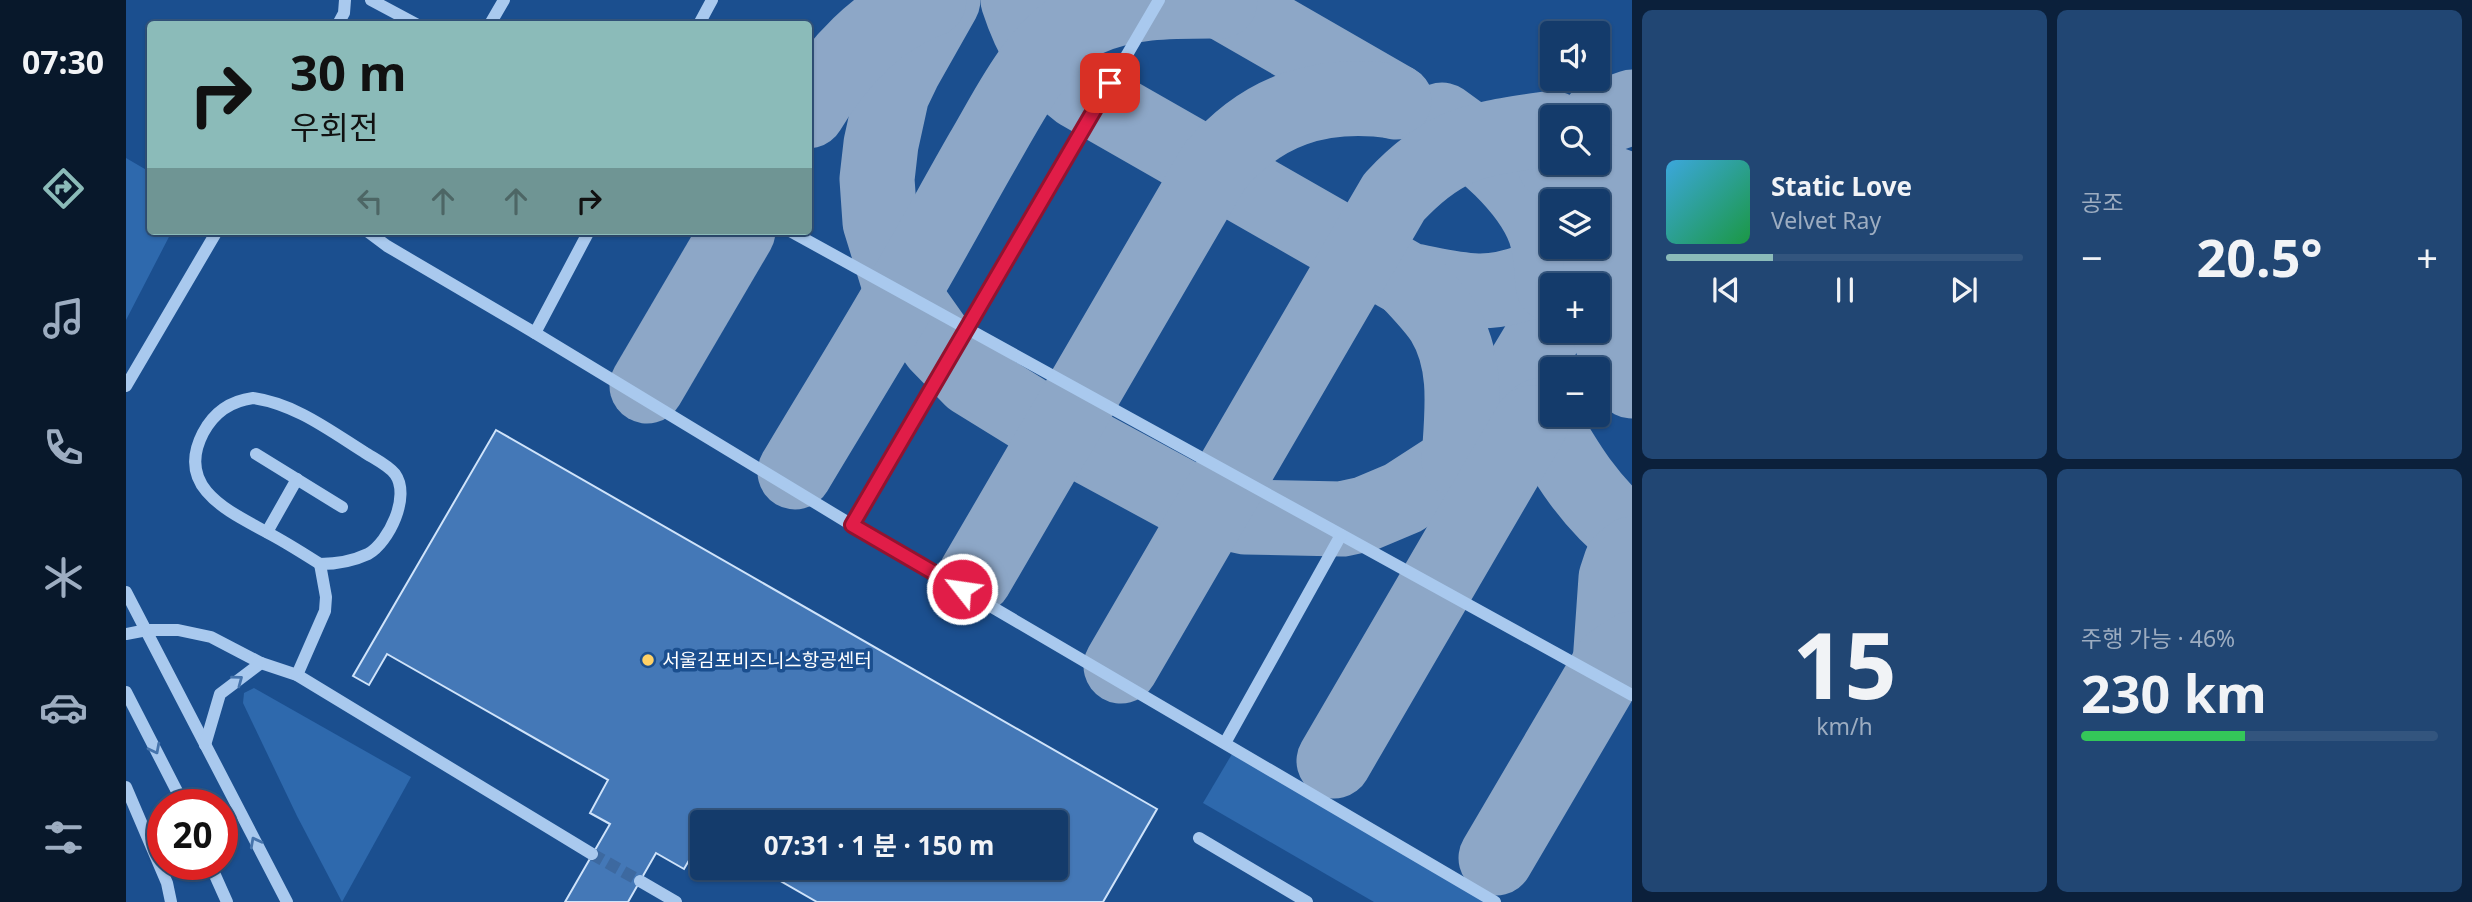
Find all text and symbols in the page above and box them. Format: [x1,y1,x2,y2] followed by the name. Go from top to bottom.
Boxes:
[1540,21,1610,427] map controls
[1540,21,1610,91] button: sound
[290,39,407,105] text: 30 m
[22,40,104,83] text: 07:30
[175,49,266,140] icon: right
[1080,53,1140,113] pin
[1091,64,1129,102] icon: arrive
[290,105,378,148] text: 우회전
[1540,105,1610,175] button: search
[39,164,88,213] icon: directions
[1771,168,1912,204] text: Static Love
[351,182,389,220] icon: left
[424,182,462,220] icon: ahead
[497,182,535,220] icon: ahead
[570,182,608,220] icon: right
[2081,186,2123,218] text: 공조
[1540,189,1610,259] button: layers
[1771,204,1881,236] text: Velvet Ray
[2197,221,2322,292] text: 20.5°
[2081,231,2103,283] text: −
[2416,231,2438,283] text: +
[1707,271,1745,309] icon: previous
[1826,271,1864,309] icon: pause
[1945,271,1983,309] icon: next
[1540,273,1610,343] button: +
[39,294,88,343] icon: music
[1540,357,1610,427] button: −
[39,423,88,472] icon: phone
[925,552,999,626] position arrow
[39,553,88,602] icon: climate
[1792,602,1897,726] text: 15
[2081,622,2235,654] text: 주행 가능 · 46%
[662,647,872,673] place label: 서울김포비즈니스항공센터
[640,652,656,668] marker: 서울김포비즈니스항공센터
[2081,657,2267,728] text: 230 km
[231,675,243,688] one-way arrow
[39,683,88,732] icon: car
[1816,710,1873,742] text: km/h
[147,741,161,754] one-way arrow
[147,789,238,880] speed limit sign: 20
[39,813,88,862] icon: filters
[764,827,994,863] text: 07:31 · 1 분 · 150 m
[250,836,264,849] one-way arrow

